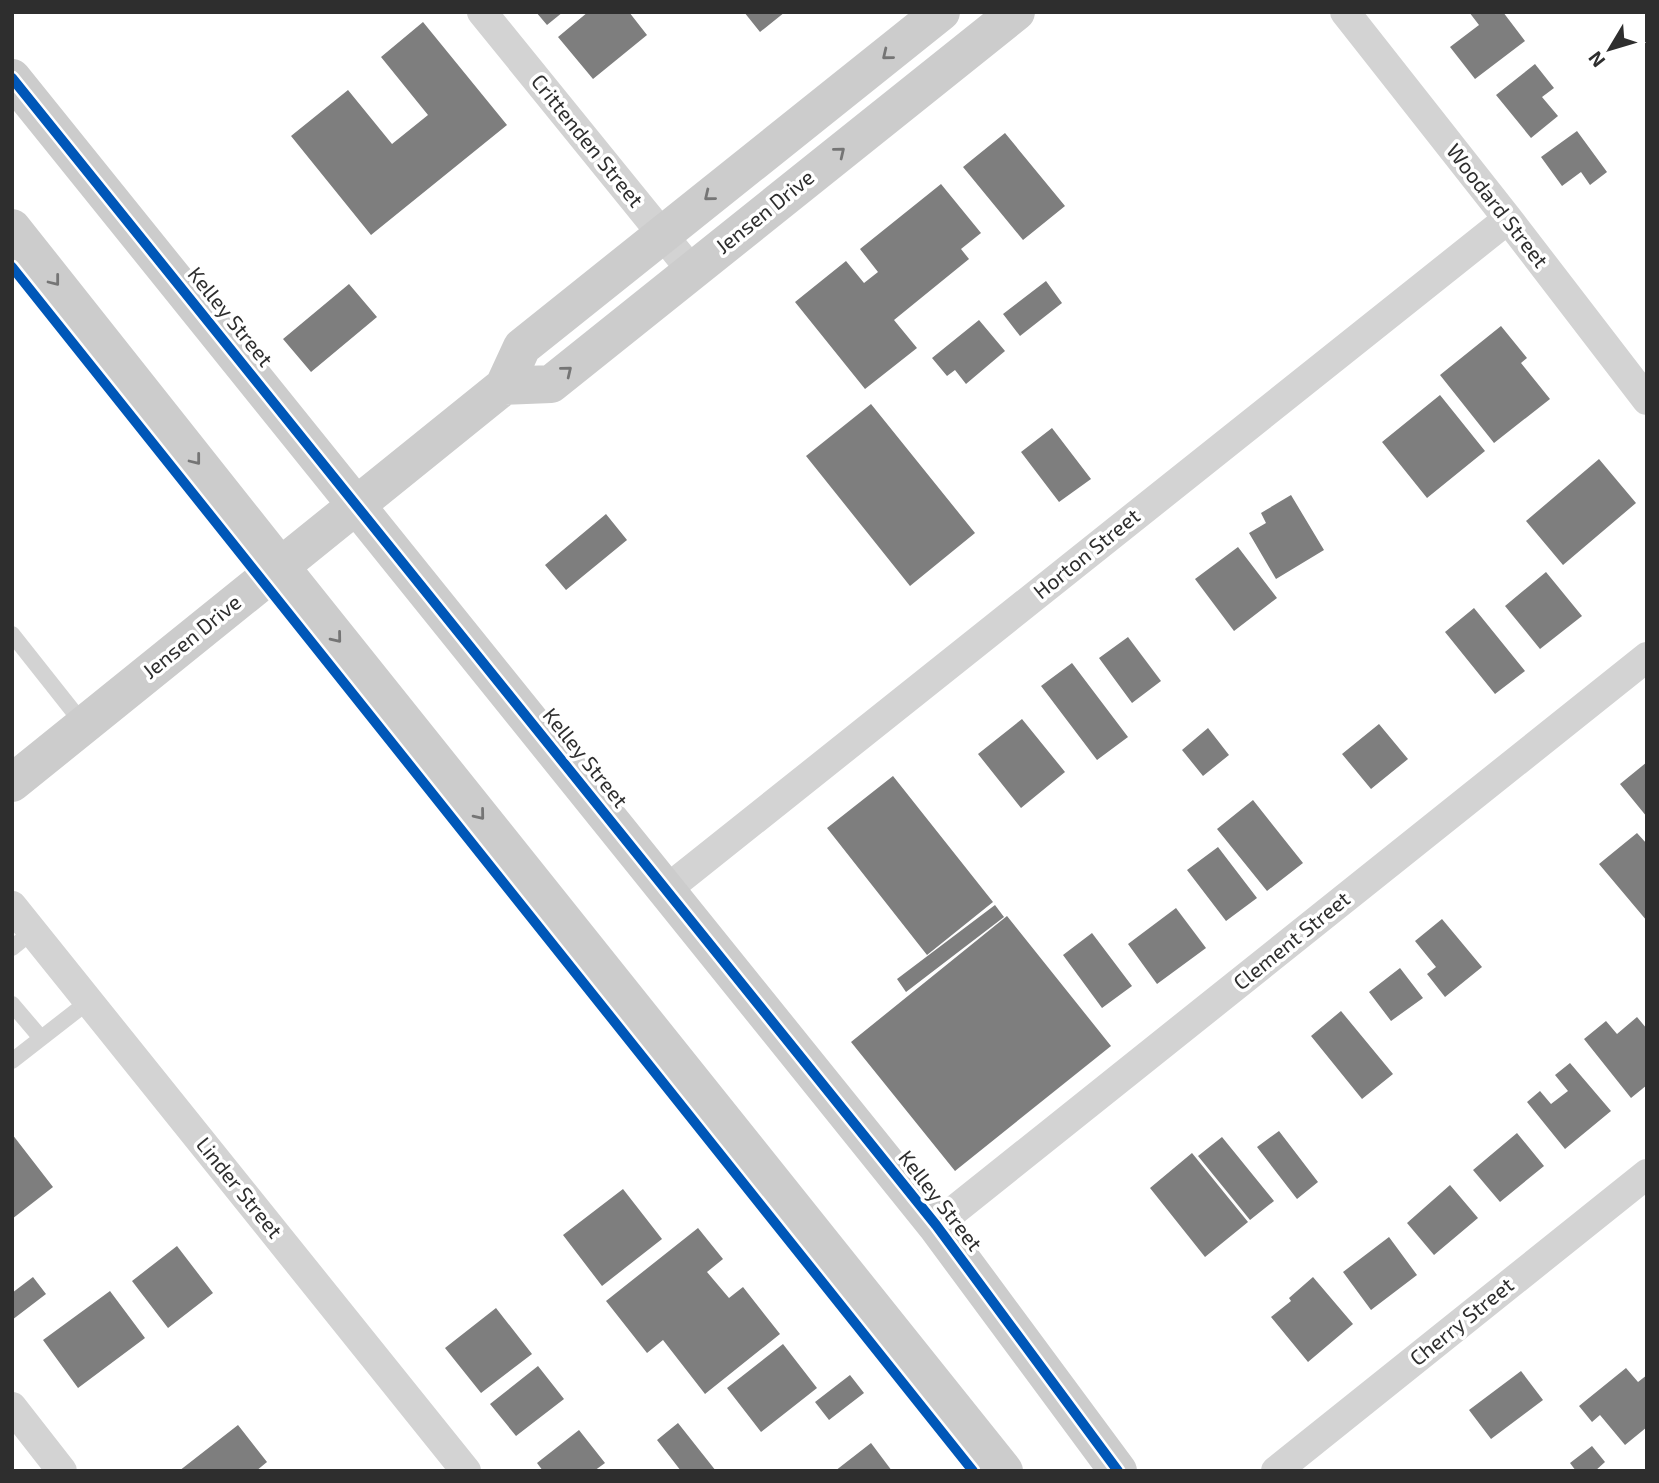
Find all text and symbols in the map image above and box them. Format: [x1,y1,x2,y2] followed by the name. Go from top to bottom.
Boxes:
[1575,14,1645,84] north arrow
[883,46,895,59] one-way arrow
[1583,47,1609,72] text: N
[527,69,649,212] street label: Crittenden Street
[1442,138,1554,272] street label: Woodard Street
[832,148,845,160] one-way arrow
[710,164,818,258] street label: Jensen Drive
[705,188,717,201] one-way arrow
[183,261,279,371] street label: Kelley Street
[46,274,59,286] one-way arrow
[560,366,572,379] one-way arrow
[188,451,200,464] one-way arrow
[1028,502,1144,603] street label: Horton Street
[137,589,245,683] street label: Jensen Drive
[329,630,342,642] one-way arrow
[538,702,634,812] street label: Kelley Street
[471,808,484,820] one-way arrow
[1228,885,1354,994] street label: Clement Street
[192,1132,288,1243] street label: Linder Street
[894,1145,988,1255] street label: Kelley Street
[1404,1271,1518,1370] street label: Cherry Street

